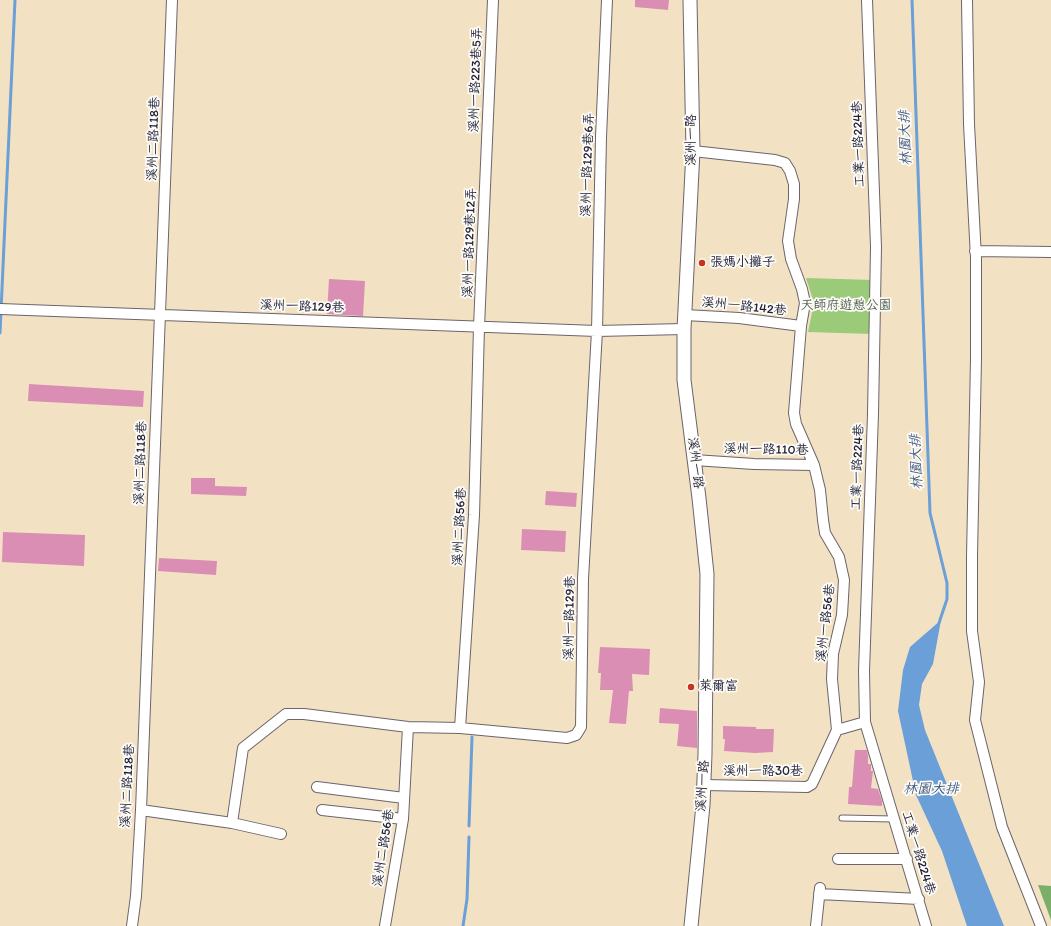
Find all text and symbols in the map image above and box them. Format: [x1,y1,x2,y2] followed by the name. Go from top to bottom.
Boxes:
[466,27,486,133] street label: 溪州一路223巷5弄
[145,97,163,181] street label: 溪州二路118巷
[850,101,868,187] street label: 工業一路224巷
[897,110,915,166] water label: 林園大排
[578,112,598,218] street label: 溪州一路129巷6弄
[684,114,700,166] street label: 溪州一路
[460,187,480,299] street label: 溪州一路129巷12弄
[710,255,775,271] place label: 張媽小攤子
[697,258,707,268] marker: 張媽小攤子
[701,295,787,319] street label: 溪州一路142巷
[259,298,345,316] street label: 溪州一路129巷
[801,298,891,314] park label: 天師府遊憩公園
[132,421,150,505] street label: 溪州二路118巷
[849,424,867,510] street label: 工業一路224巷
[908,434,926,490] water label: 林園大排
[684,436,706,490] street label: 溪州一路
[723,441,809,459] street label: 溪州一路110巷
[450,487,470,567] street label: 溪州二路56巷
[561,576,579,660] street label: 溪州一路129巷
[813,583,839,663] street label: 溪州一路56巷
[699,679,738,695] place label: 萊爾富
[686,682,696,692] marker: 萊爾富
[118,744,138,828] street label: 溪州二路118巷
[693,760,713,812] street label: 溪州一路
[723,764,803,780] street label: 溪州一路30巷
[903,781,959,797] water label: 林園大排
[370,808,398,888] street label: 溪州二路56巷
[898,809,938,897] street label: 工業一路224巷

